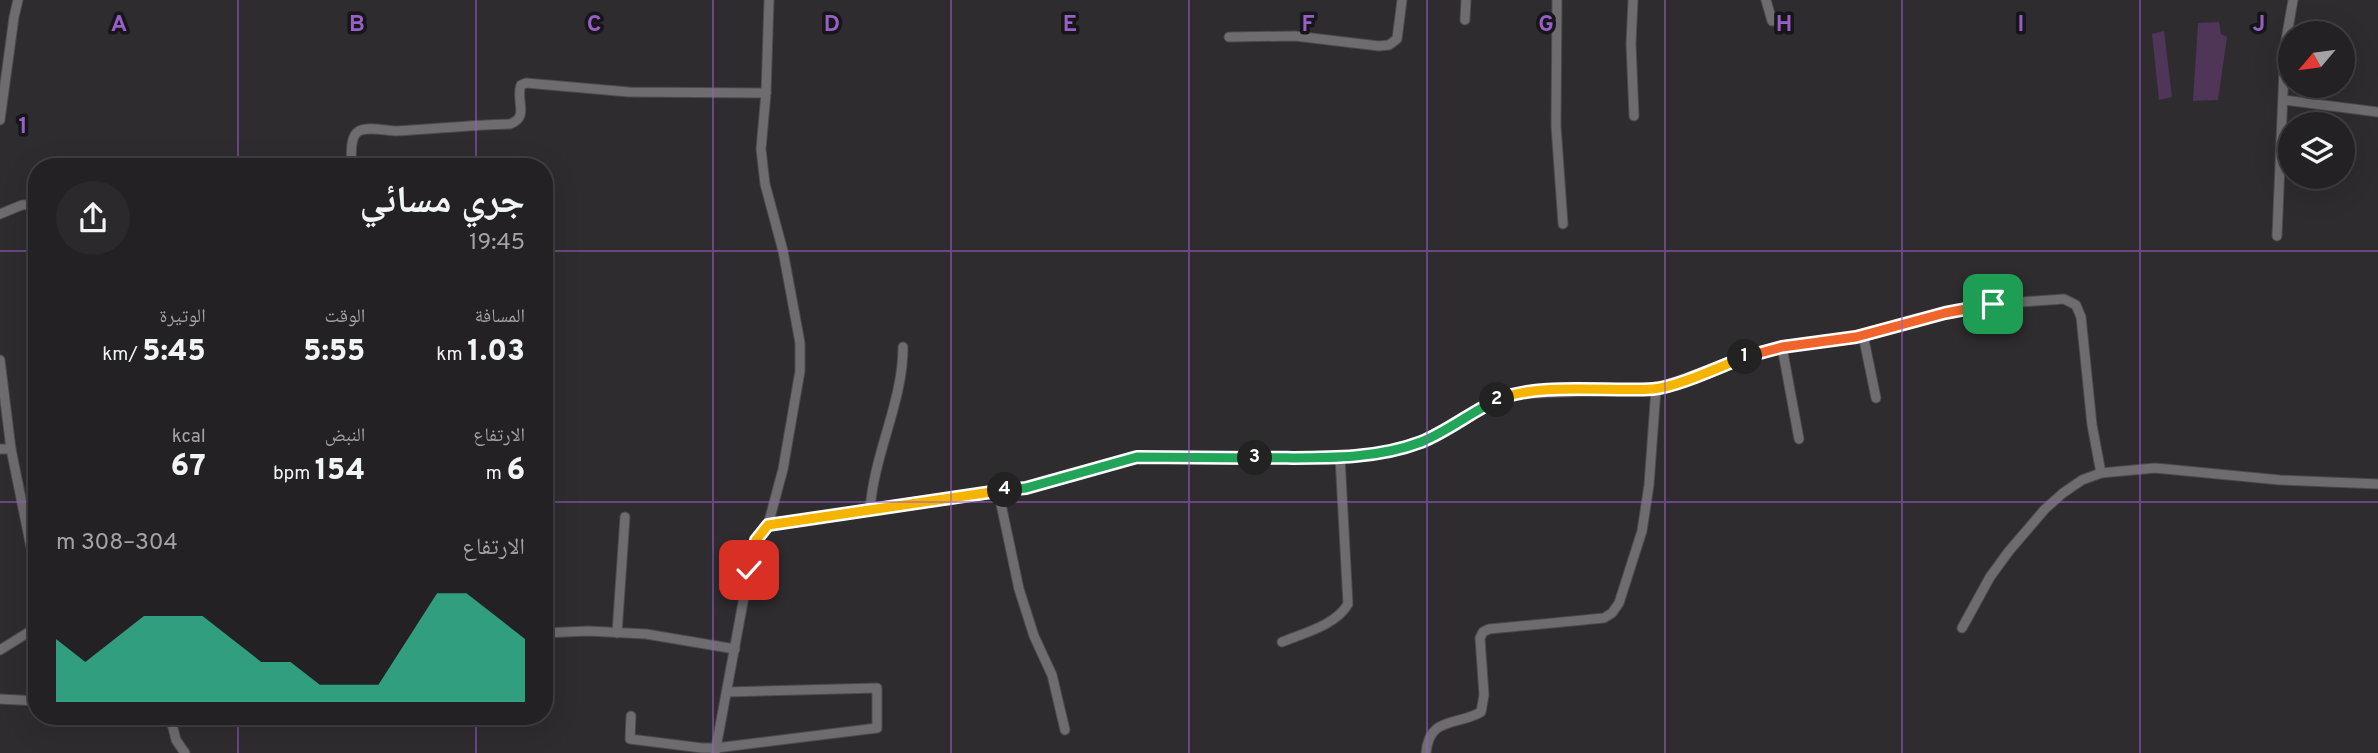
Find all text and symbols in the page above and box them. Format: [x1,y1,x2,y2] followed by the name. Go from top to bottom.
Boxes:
[111,11,127,40] text: A
[349,11,365,40] text: B
[587,11,601,40] text: C
[824,11,840,40] text: D
[1063,11,1077,40] text: E
[1301,11,1315,40] text: F
[1538,11,1554,40] text: G
[1776,11,1792,40] text: H
[2018,11,2024,40] text: I
[2253,11,2265,40] text: J
[2278,21,2356,98] north arrow
[2278,21,2355,189] map controls
[2278,112,2355,189] button: layers
[18,113,28,142] text: 1
[359,178,525,227] text: جري مسائي
[56,181,130,255] button: share
[469,229,525,258] text: 19:45
[1963,274,2023,334] pin
[1974,285,2012,323] icon: arrive
[159,305,206,329] text: الوتيرة
[324,305,365,329] text: الوقت
[475,305,525,329] text: المسافة
[142,334,206,371] text: 5:45
[303,334,365,371] text: 5:55
[467,334,525,371] text: 1.03
[1728,340,1762,374] pin: 1
[102,343,142,367] text: /km
[436,343,467,367] text: km
[1741,344,1748,368] text: 1
[1480,382,1514,418] pin: 2
[1491,387,1502,411] text: 2
[325,424,365,448] text: النبض
[473,424,525,448] text: الارتفاع
[172,425,206,449] text: kcal
[1238,440,1272,476] pin: 3
[1249,445,1260,469] text: 3
[171,449,206,486] text: 67
[315,453,365,490] text: 154
[506,453,525,490] text: 6
[273,462,315,486] text: bpm
[486,462,506,486] text: m
[988,472,1023,508] pin: 4
[998,477,1011,501] text: 4
[56,529,178,558] text: 304–308 m
[462,534,525,563] text: الارتفاع
[719,540,779,600] pin
[730,551,768,589] icon: check

